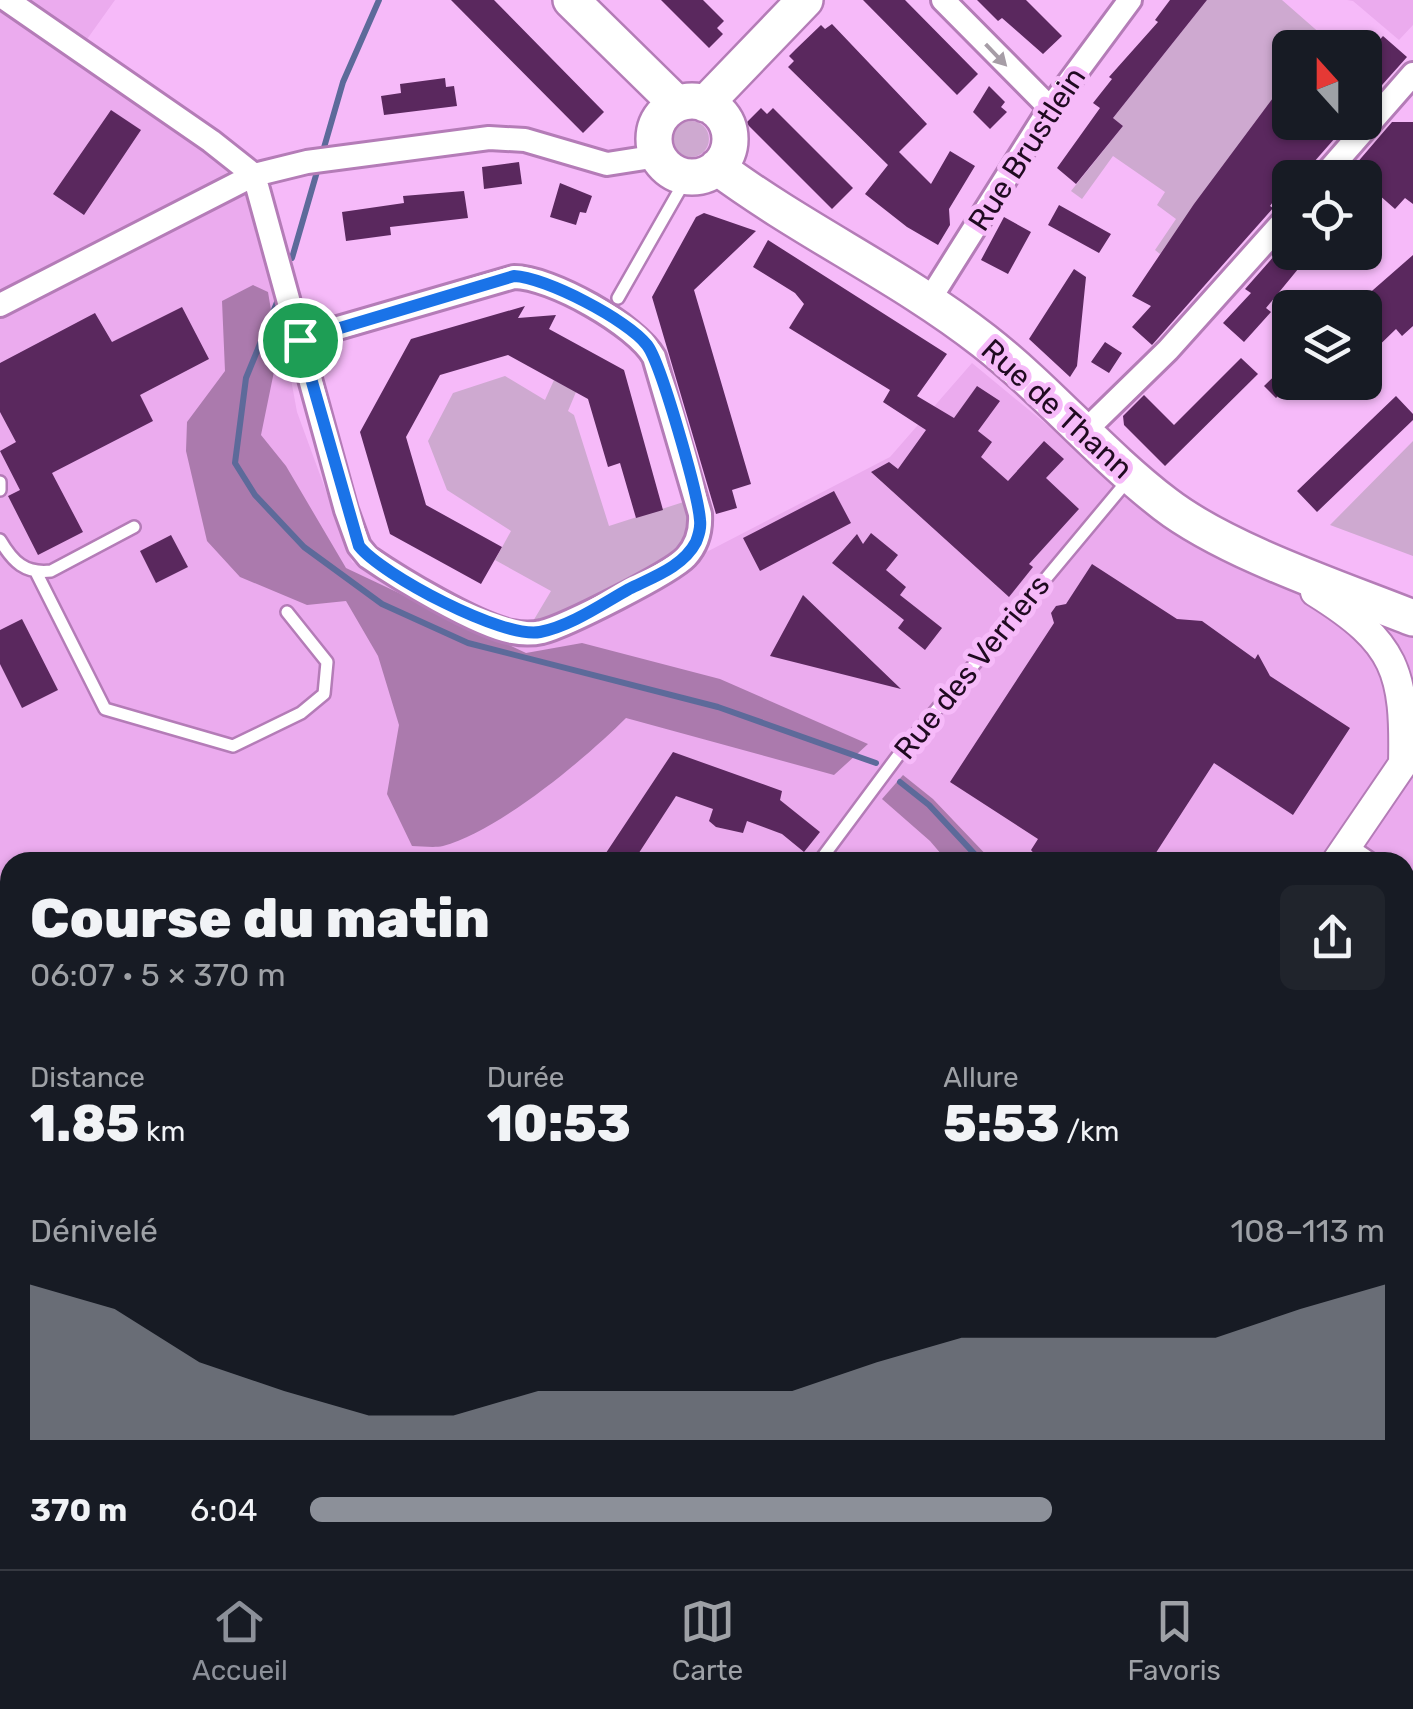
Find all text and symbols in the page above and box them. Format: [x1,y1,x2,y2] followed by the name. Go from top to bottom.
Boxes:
[1272,30,1382,140] north arrow
[1272,30,1382,400] map controls
[983,42,1007,66] one-way arrow
[961,60,1093,238] street label: Rue Brustlein
[1272,160,1382,270] button: locate
[1272,290,1382,400] button: layers
[258,298,343,383] pin
[273,313,328,368] icon: arrive
[974,332,1140,486] street label: Rue de Thann
[887,568,1057,766] street label: Rue des Verriers
[1280,885,1385,990] button: share
[30,886,490,951] text: Course du matin
[30,956,286,994] text: 06:07 · 5 × 370 m
[30,1061,145,1094] text: Distance
[487,1061,565,1094] text: Durée
[943,1061,1019,1094] text: Allure
[30,1094,139,1154] text: 1.85
[487,1094,631,1154] text: 10:53
[943,1094,1060,1154] text: 5:53
[139,1115,185,1148] text: km
[1060,1115,1119,1148] text: /km
[30,1212,158,1250] text: Dénivelé
[1231,1212,1385,1250] text: 108–113 m
[30,1491,127,1529] text: 370 m
[190,1491,258,1529] text: 6:04
[192,1594,288,1687] tab: Accueil
[672,1594,743,1687] tab: Carte
[1127,1594,1221,1687] tab: Favoris

